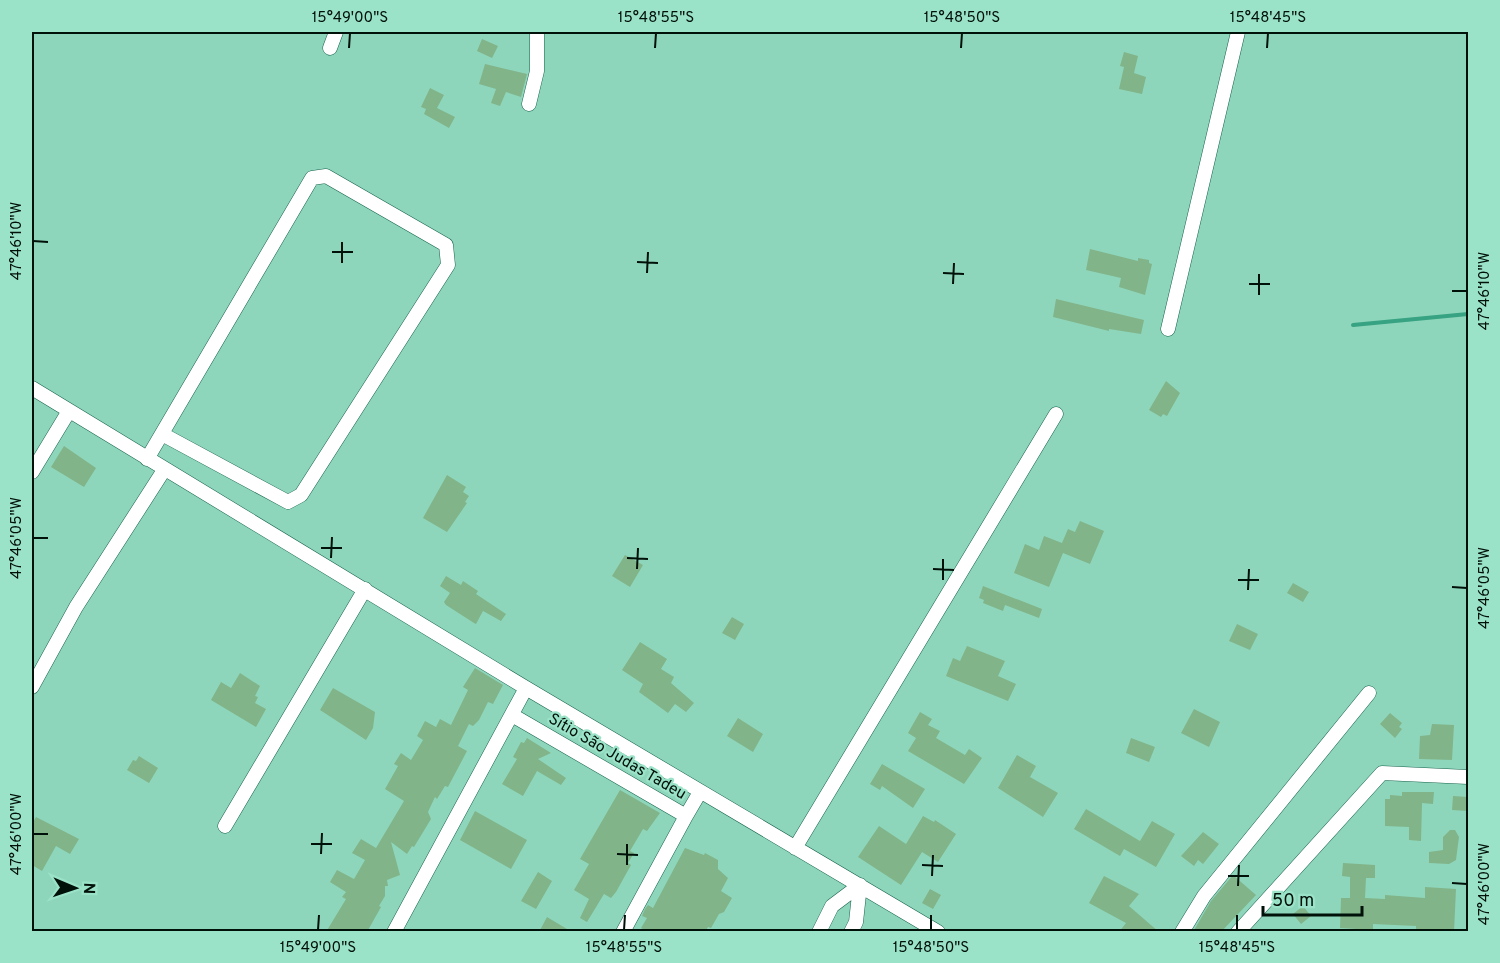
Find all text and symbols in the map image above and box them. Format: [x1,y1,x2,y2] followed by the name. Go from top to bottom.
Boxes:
[312,9,388,28] text: 15°49'00"S
[618,9,694,28] text: 15°48'55"S
[924,9,1000,28] text: 15°48'50"S
[1230,9,1306,28] text: 15°48'45"S
[8,202,27,280] text: 47°46'10"W
[1476,252,1495,330] text: 47°46'10"W
[8,497,27,579] text: 47°46'05"W
[1476,547,1495,629] text: 47°46'05"W
[544,709,690,805] street label: Sítio São Judas Tadeu
[8,793,27,875] text: 47°46'00"W
[1476,843,1495,925] text: 47°46'00"W
[45,858,105,918] north arrow
[1263,879,1362,917] scale bar
[78,882,98,895] text: N
[1272,890,1314,913] text: 50 m
[280,939,356,958] text: 15°49'00"S
[586,939,662,958] text: 15°48'55"S
[893,939,969,958] text: 15°48'50"S
[1199,939,1275,958] text: 15°48'45"S

